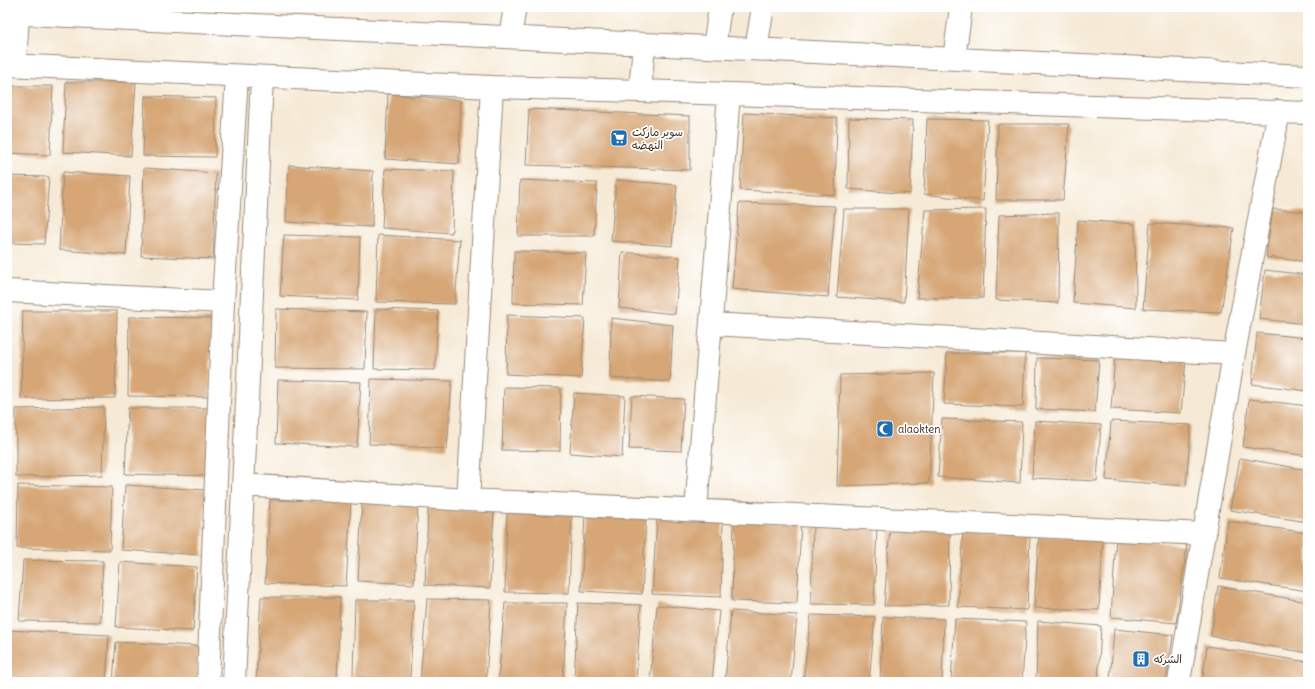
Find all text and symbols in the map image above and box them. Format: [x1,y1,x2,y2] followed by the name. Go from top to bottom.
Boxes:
[632,125,683,152] place label: سوبر ماركت النهضه
[609,128,629,148] supermarket icon: سوبر ماركت النهضه
[875,419,895,439] mosque icon: alaokten
[898,422,941,436] place label: alaokten
[1131,649,1151,669] building icon: الشركه
[1154,652,1182,666] place label: الشركه

